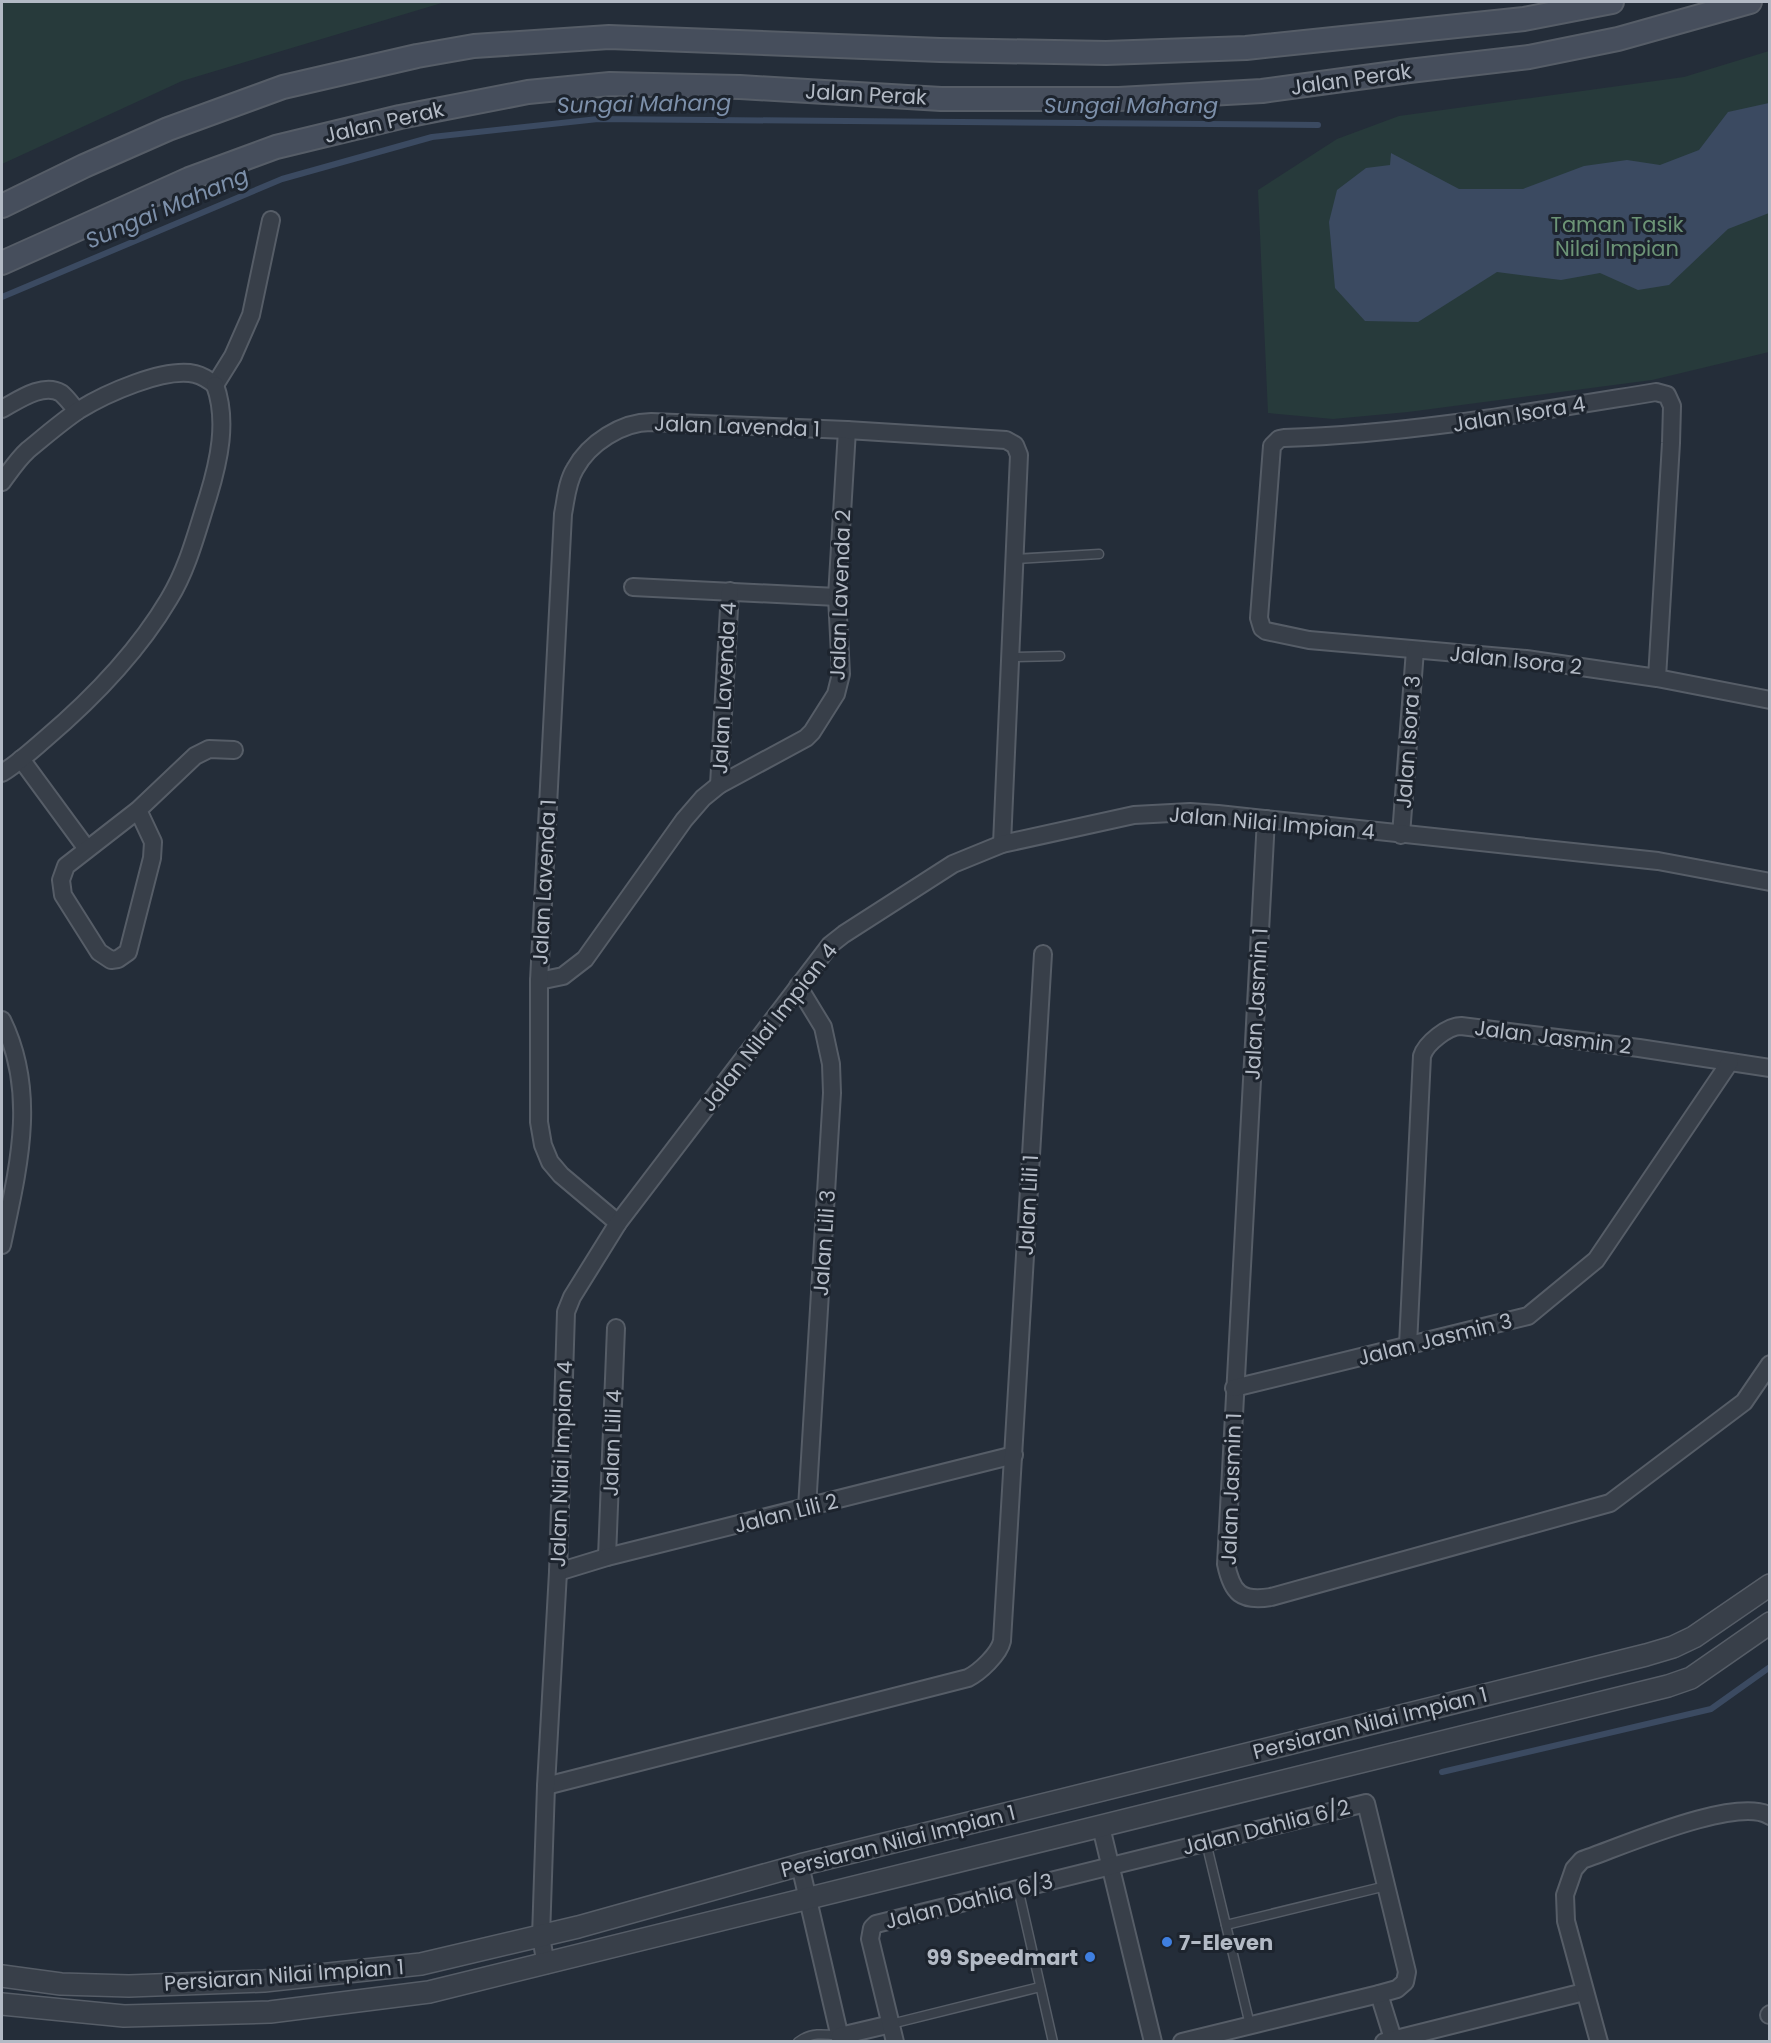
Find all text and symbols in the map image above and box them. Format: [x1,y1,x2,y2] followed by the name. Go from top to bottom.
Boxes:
[1289,56,1413,102] street label: Jalan Perak
[804,76,928,112] street label: Jalan Perak
[557,87,732,121] water label: Sungai Mahang
[1044,90,1218,121] water label: Sungai Mahang
[321,94,447,150] street label: Jalan Perak
[81,160,253,256] water label: Sungai Mahang
[1551,210,1684,263] park label: Taman Tasik Nilai Impian
[1450,389,1588,439] street label: Jalan Isora 4
[654,409,820,443] street label: Jalan Lavenda 1
[823,509,857,681] street label: Jalan Lavenda 2
[705,601,743,775] street label: Jalan Lavenda 4
[1448,639,1584,681] street label: Jalan Isora 2
[1389,674,1427,810] street label: Jalan Isora 3
[525,798,563,966] street label: Jalan Lavenda 1
[1168,800,1376,846] street label: Jalan Nilai Impian 4
[1238,927,1274,1081] street label: Jalan Jasmin 1
[694,937,844,1117] street label: Jalan Nilai Impian 4
[1473,1013,1633,1061] street label: Jalan Jasmin 2
[1011,1154,1045,1256] street label: Jalan Lili 1
[806,1189,842,1297] street label: Jalan Lili 3
[1355,1306,1515,1372] street label: Jalan Jasmin 3
[543,1360,579,1568] street label: Jalan Nilai Impian 4
[596,1389,628,1497] street label: Jalan Lili 4
[1214,1412,1248,1566] street label: Jalan Jasmin 1
[731,1486,841,1540] street label: Jalan Lili 2
[1250,1680,1490,1766] street label: Persiaran Nilai Impian 1
[1179,1792,1353,1862] street label: Jalan Dahlia 6/2
[778,1798,1018,1884] street label: Persiaran Nilai Impian 1
[882,1866,1056,1936] street label: Jalan Dahlia 6/3
[1179,1928,1273,1957] place label: 7-Eleven
[1160,1935,1174,1949] marker: 7-Eleven
[926,1943,1078,1972] place label: 99 Speedmart
[1083,1950,1097,1964] marker: 99 Speedmart
[163,1952,405,1998] street label: Persiaran Nilai Impian 1

